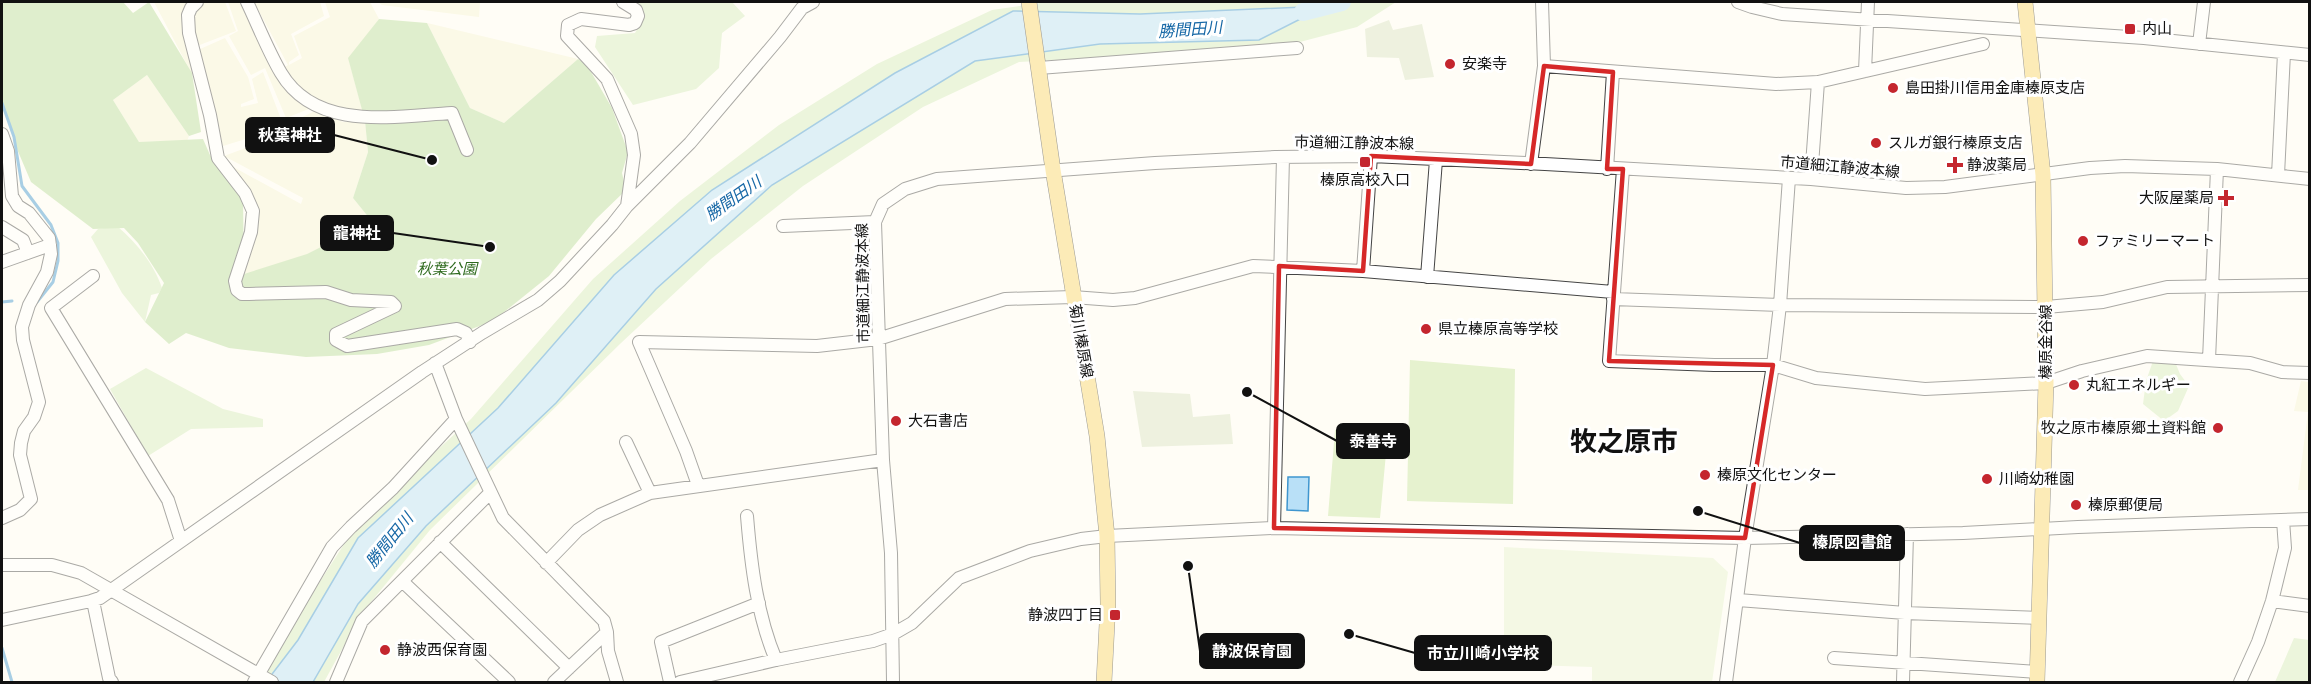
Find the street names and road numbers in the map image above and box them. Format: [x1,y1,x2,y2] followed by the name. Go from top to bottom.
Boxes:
[1294,133,1414,153] street label: 市道細江静波本線
[1779,153,1901,181] street label: 市道細江静波本線
[853,223,873,343] street label: 市道細江静波本線
[1066,302,1096,380] street label: 菊川榛原線
[2037,304,2055,380] street label: 榛原金谷線

